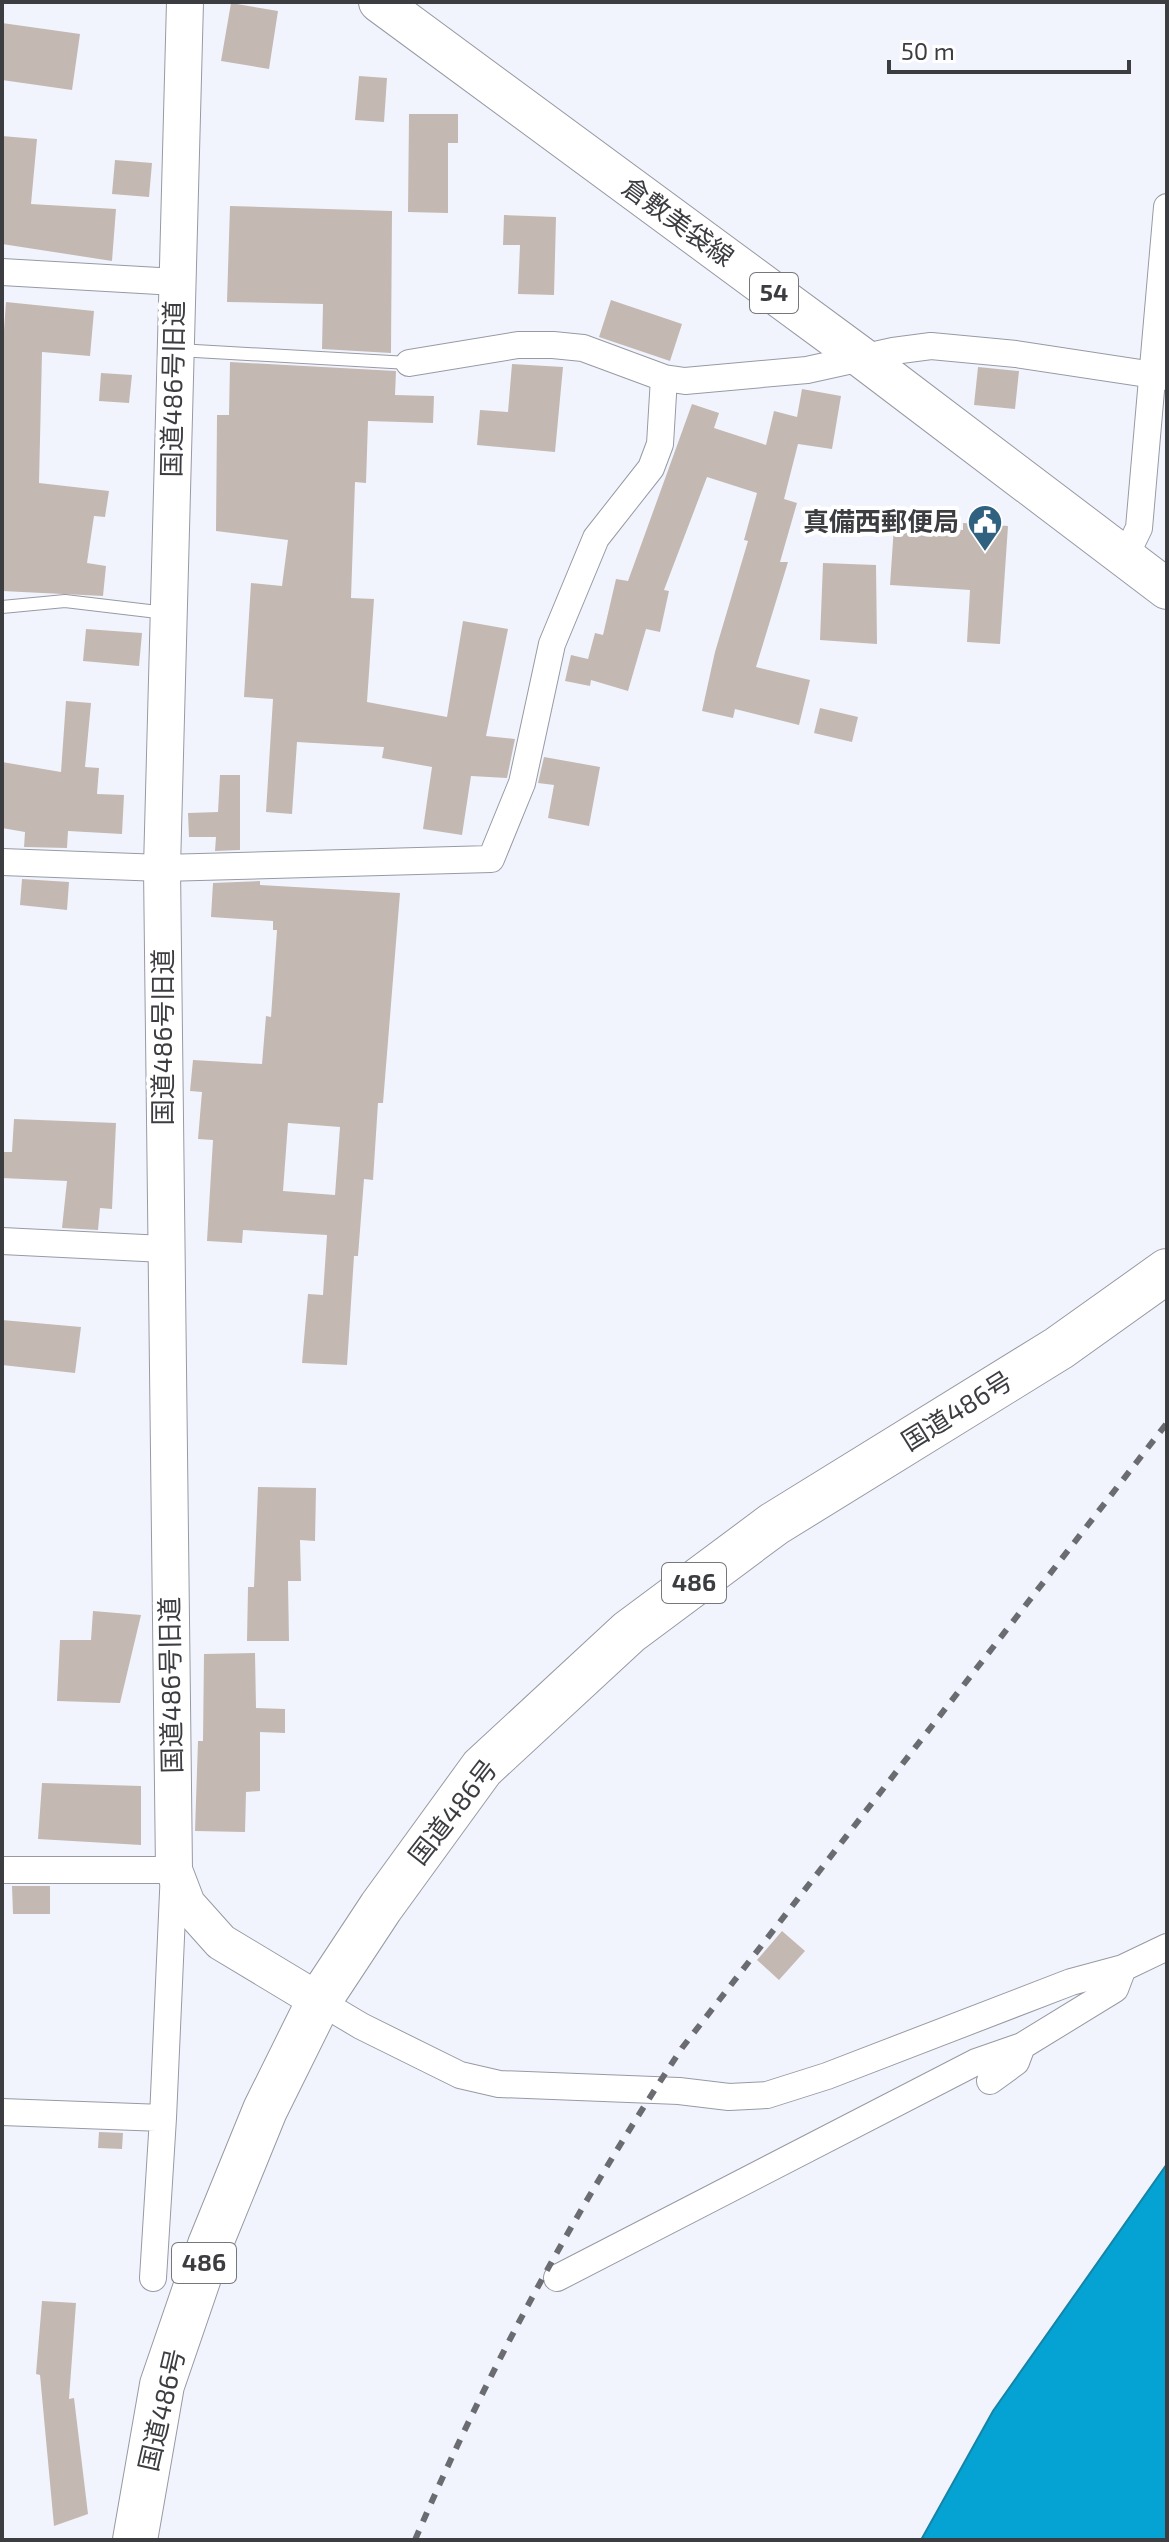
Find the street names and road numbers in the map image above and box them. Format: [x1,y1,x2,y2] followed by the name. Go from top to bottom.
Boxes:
[617,170,741,272] street label: 倉敷美袋線
[750,273,798,313] road number: 54
[154,300,189,478] street label: 国道486号旧道
[146,949,177,1125] street label: 国道486号旧道
[895,1364,1017,1456] street label: 国道486号
[662,1563,726,1603] road number: 486
[152,1596,187,1774] street label: 国道486号旧道
[401,1752,502,1870] street label: 国道486号
[172,2243,236,2283] road number: 486
[131,2345,190,2474] street label: 国道486号

